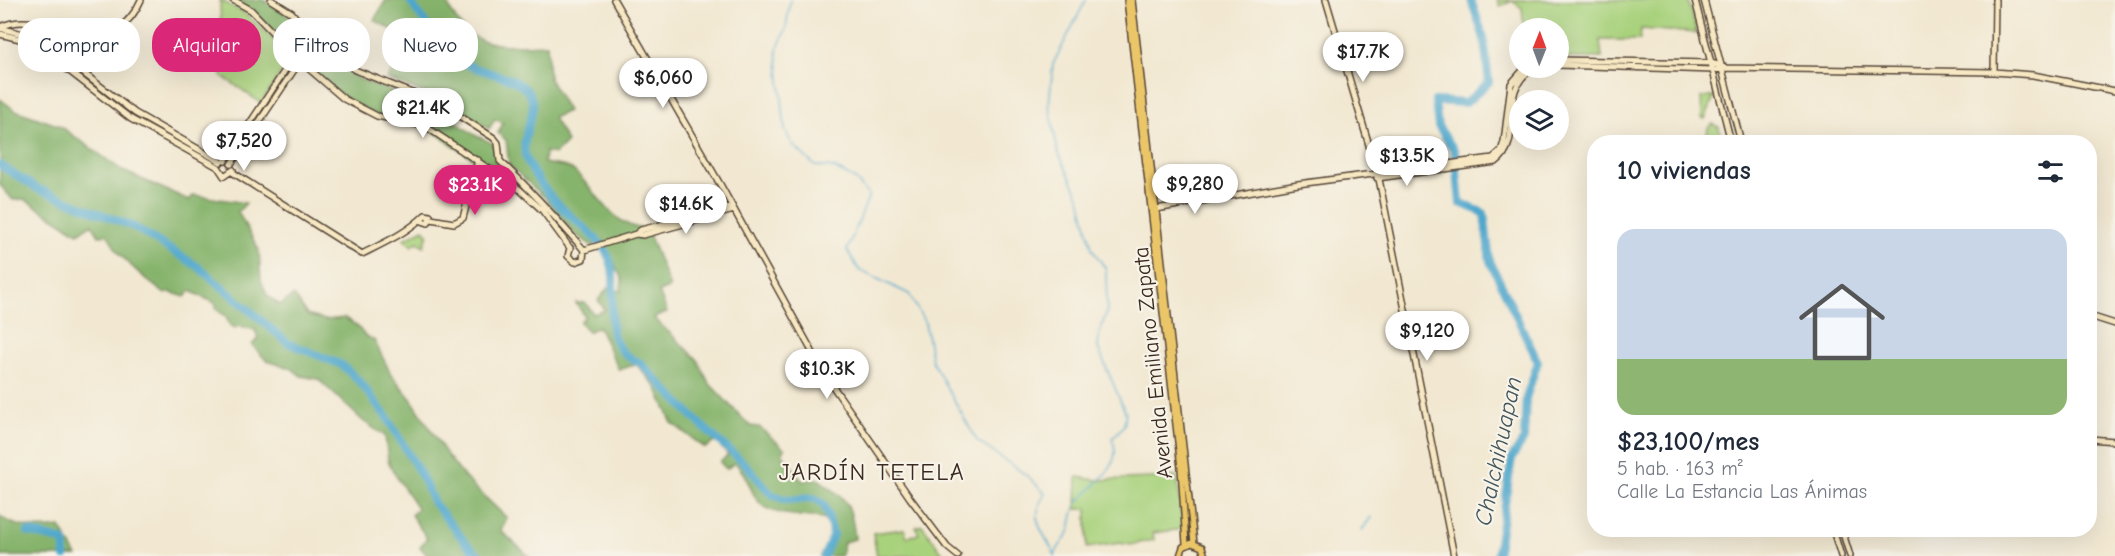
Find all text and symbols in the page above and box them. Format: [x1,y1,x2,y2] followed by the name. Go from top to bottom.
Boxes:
[18,18,140,72] chip: Comprar
[152,18,261,72] chip: Alquilar
[273,18,370,72] chip: Filtros
[382,18,478,72] chip: Nuevo
[1509,18,1569,78] north arrow
[1509,18,1569,150] map controls
[1314,32,1412,83] pin: $17.7K
[1337,40,1389,63] text: $17.7K
[614,58,712,109] pin: $6,060
[633,66,693,89] text: $6,060
[374,88,472,139] pin: $21.4K
[1509,90,1569,150] button: layers
[396,96,450,119] text: $21.4K
[195,121,293,172] pin: $7,520
[216,129,272,152] text: $7,520
[1358,136,1456,187] pin: $13.5K
[1379,144,1435,167] text: $13.5K
[2034,155,2067,188] icon: filters
[1617,156,1751,186] text: 10 viviendas
[1146,164,1244,215] pin: $9,280
[426,165,524,216] pin: $23.1K
[1166,172,1224,195] text: $9,280
[448,173,502,196] text: $23.1K
[637,184,735,235] pin: $14.6K
[659,192,713,215] text: $14.6K
[1128,246,1178,480] street label: Avenida Emiliano Zapata
[1788,268,1896,376] icon: home
[1378,311,1476,362] pin: $9,120
[1399,319,1455,342] text: $9,120
[778,349,876,400] pin: $10.3K
[799,357,855,380] text: $10.3K
[1469,374,1527,528] water label: Chalchihuapan
[1617,427,1759,457] text: $23,100/mes
[1617,457,1743,480] text: 5 hab. · 163 m²
[779,458,965,486] district label: JARDÍN TETELA
[1617,480,1867,503] text: Calle La Estancia Las Ánimas

